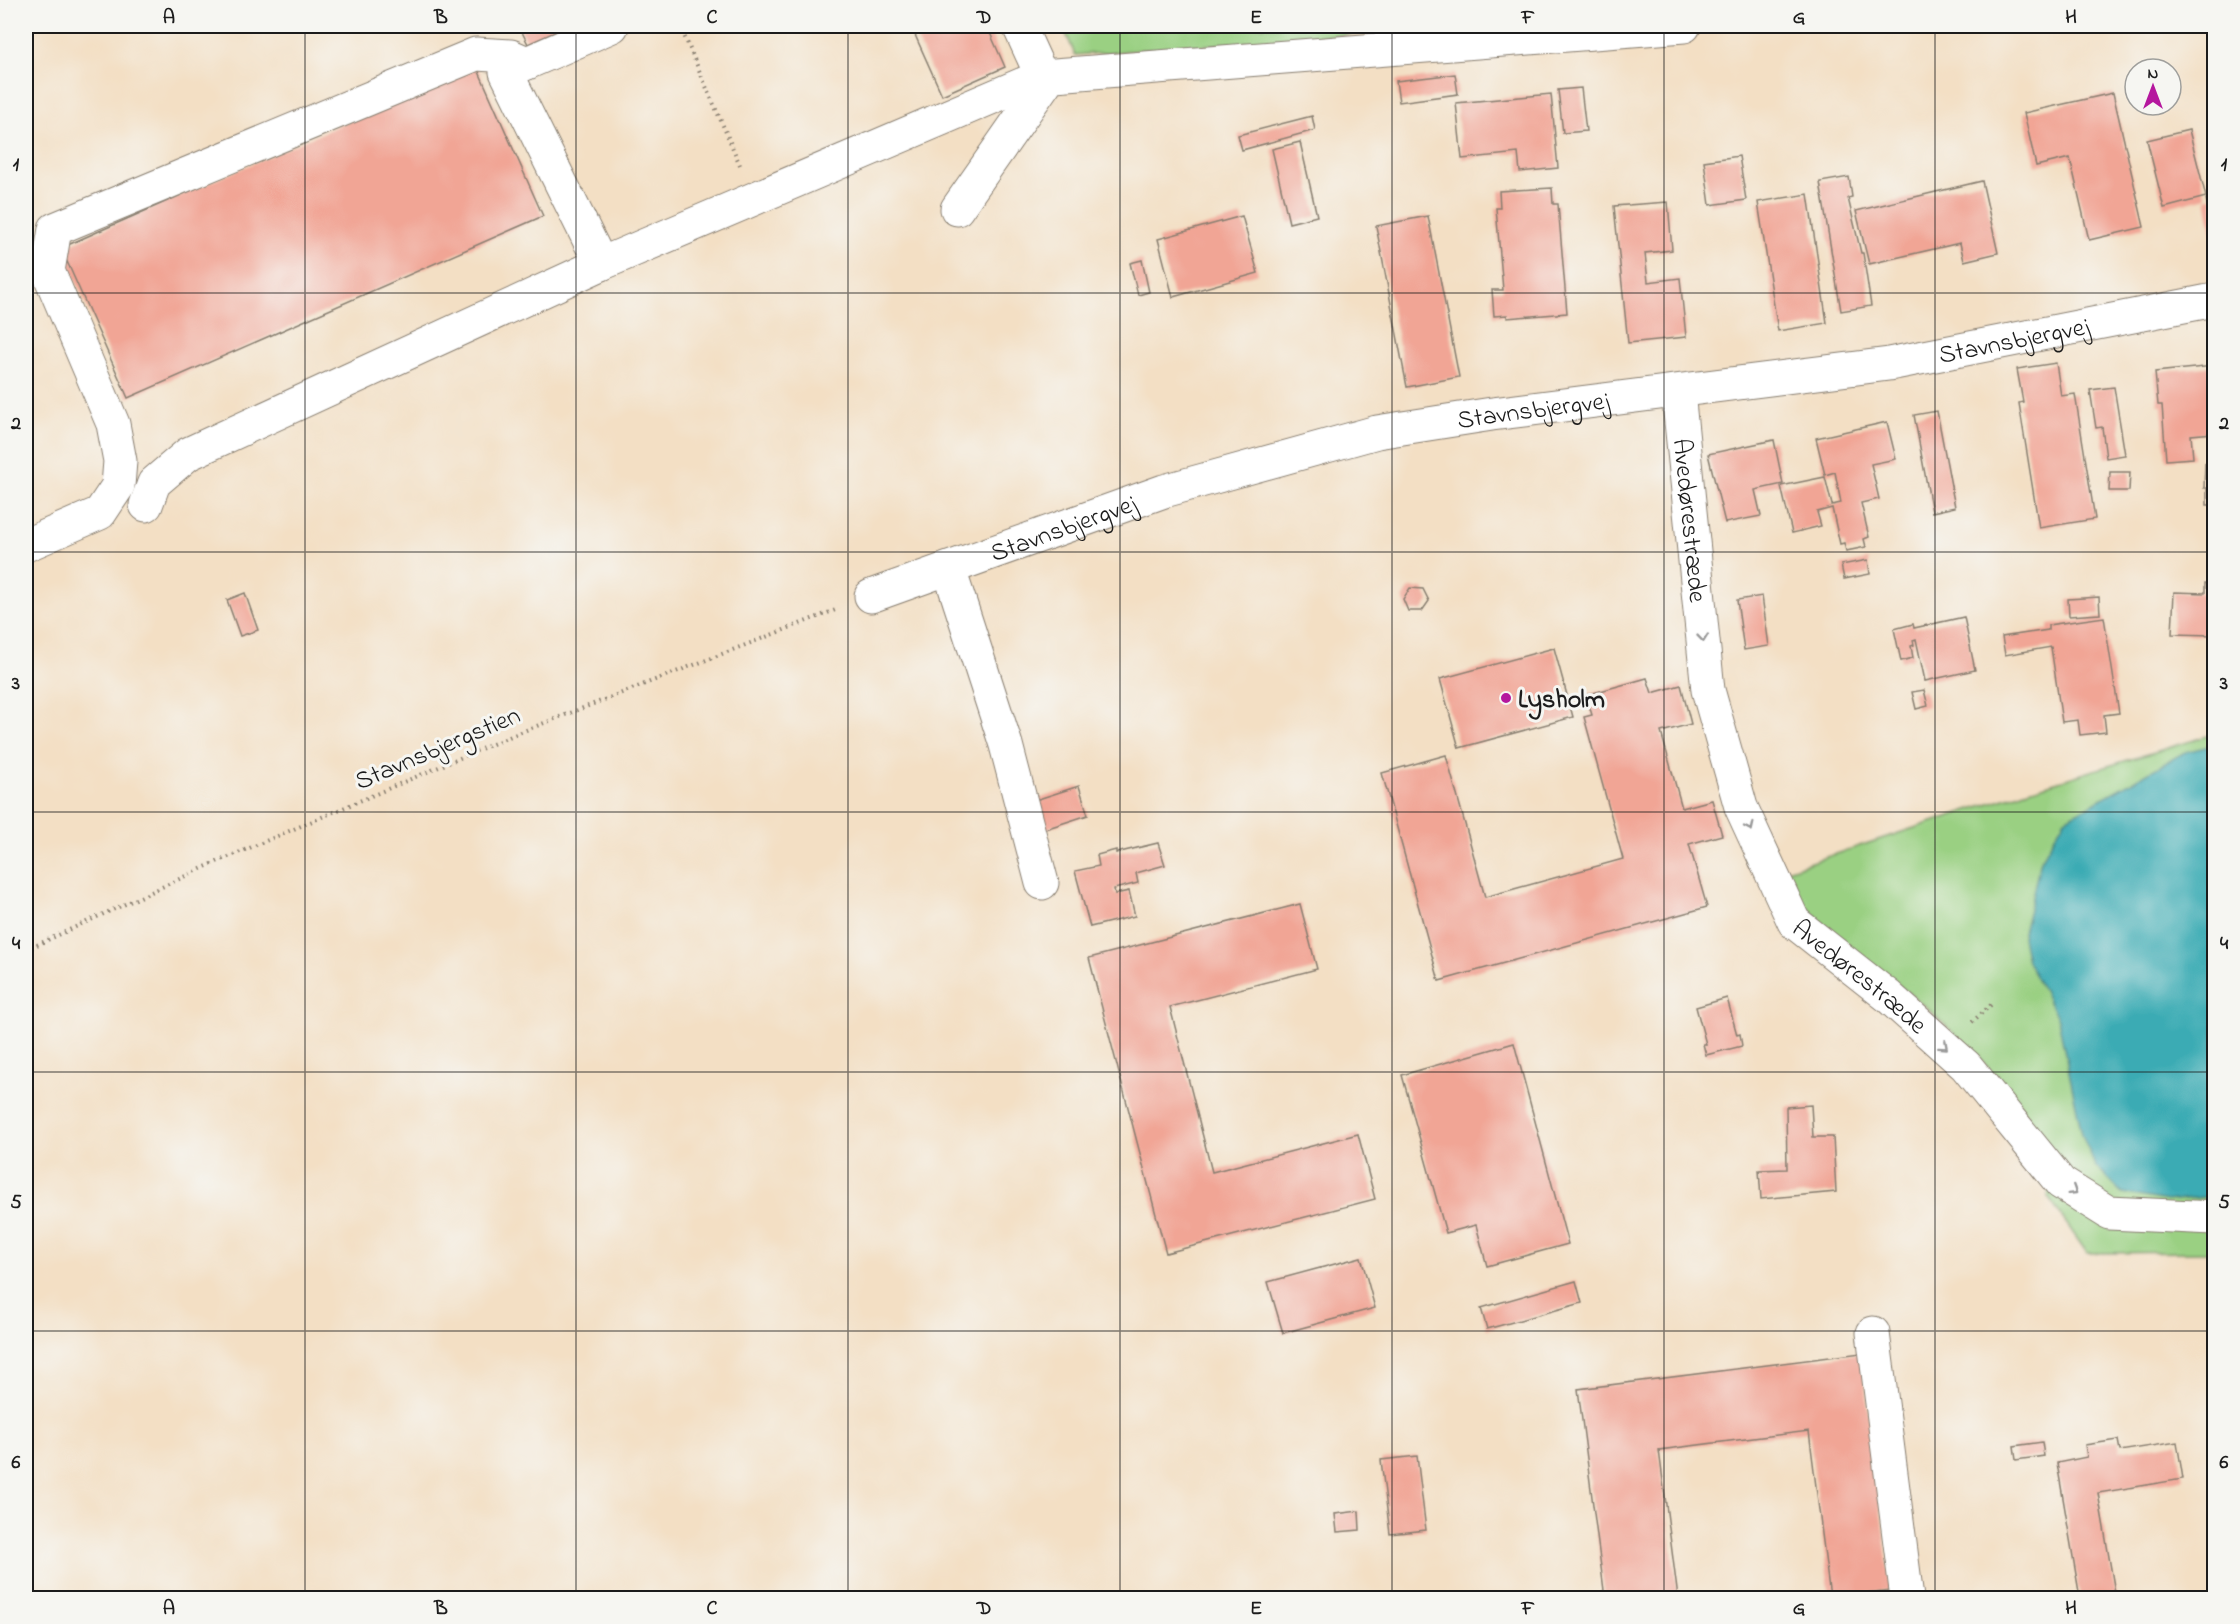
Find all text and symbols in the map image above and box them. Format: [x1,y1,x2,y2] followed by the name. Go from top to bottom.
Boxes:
[163,4,175,33] text: A
[433,4,448,33] text: B
[707,4,718,33] text: C
[976,4,991,33] text: D
[1250,4,1262,33] text: E
[1521,4,1535,33] text: F
[1793,4,1806,33] text: G
[2065,4,2077,33] text: H
[2123,57,2183,117] north arrow
[2148,62,2159,86] text: N
[13,151,20,180] text: 1
[2221,151,2228,180] text: 1
[1936,309,2094,376] street label: Stavnsbjergvej
[1455,383,1613,441] street label: Stavnsbjergvej
[10,410,21,439] text: 2
[2218,410,2229,439] text: 2
[1661,437,1715,605] street label: Avedørestræde
[986,486,1143,574] street label: Stavnsbjergvej
[1696,634,1709,643] one-way arrow
[11,670,20,699] text: 3
[2219,670,2228,699] text: 3
[1518,682,1605,720] place label: Lysholm
[1499,691,1513,705] marker: Lysholm
[350,698,527,802] street label: Stavnsbjergstien
[1743,820,1755,831] one-way arrow
[1783,911,1935,1045] street label: Avedørestræde
[12,930,21,959] text: 4
[2220,930,2229,959] text: 4
[1937,1039,1948,1050] one-way arrow
[2067,1184,2077,1196] one-way arrow
[10,1189,22,1218] text: 5
[2218,1189,2230,1218] text: 5
[12,1449,21,1478] text: 6
[2220,1449,2229,1478] text: 6
[163,1595,175,1624] text: A
[433,1595,448,1624] text: B
[707,1595,718,1624] text: C
[976,1595,991,1624] text: D
[1250,1595,1262,1624] text: E
[1521,1595,1535,1624] text: F
[1793,1595,1806,1624] text: G
[2065,1595,2077,1624] text: H

